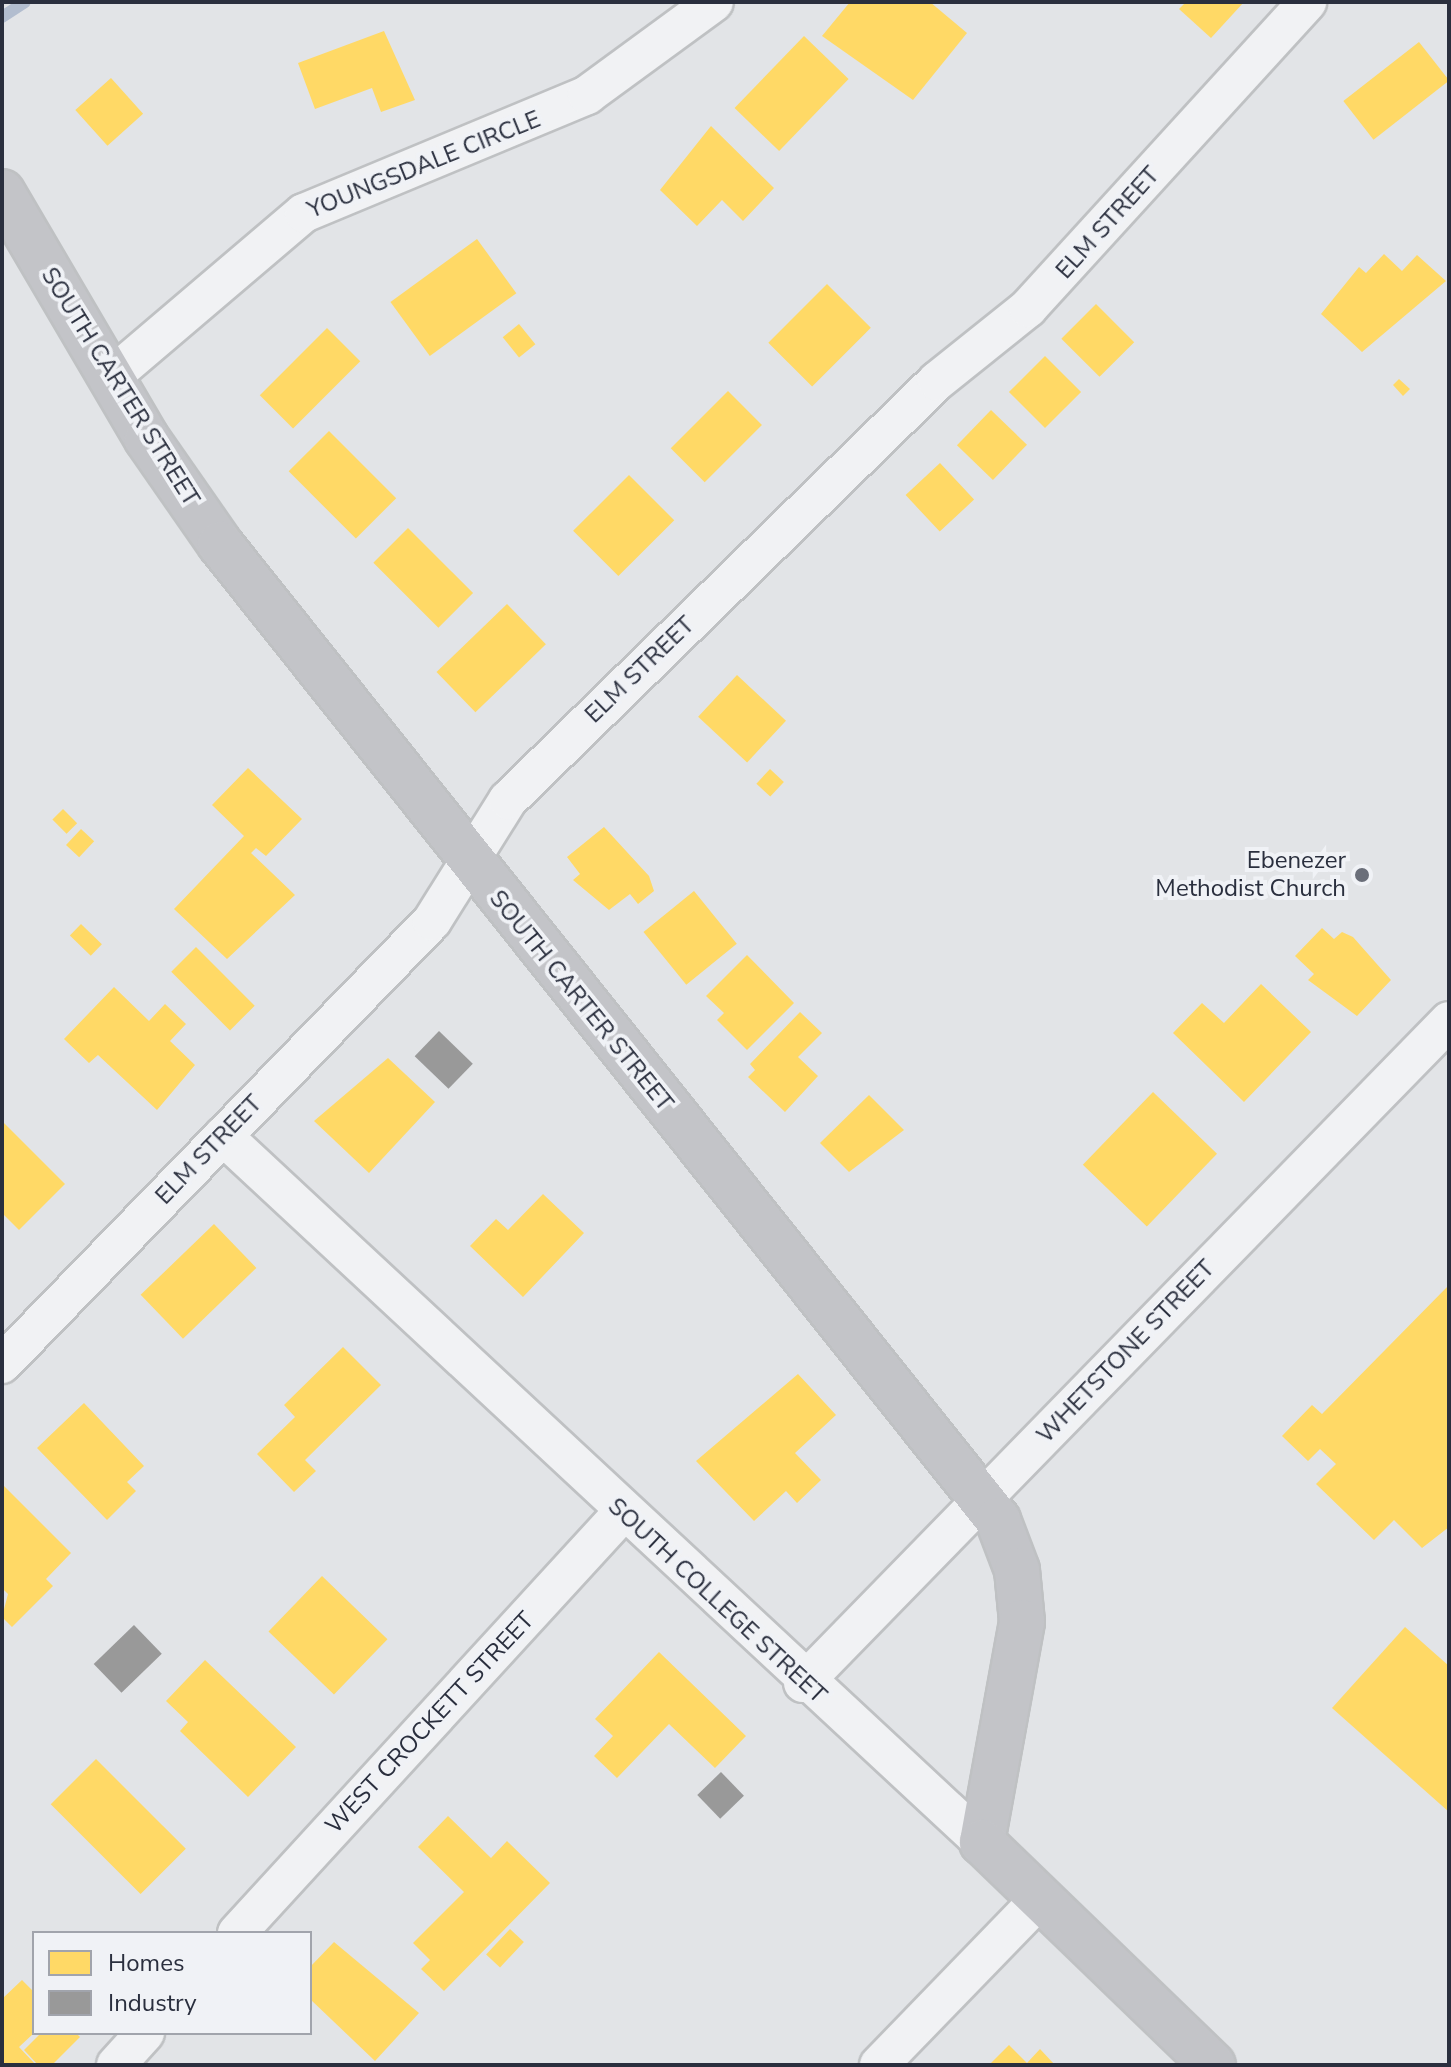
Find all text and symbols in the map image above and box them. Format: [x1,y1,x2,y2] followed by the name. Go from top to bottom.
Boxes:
[303,105,545,225] street label: YOUNGSDALE CIRCLE
[1050,161,1166,285] street label: ELM STREET
[35,262,205,512] street label: SOUTH CARTER STREET
[579,611,701,729] street label: ELM STREET
[1155,847,1346,903] place label: Ebenezer Methodist Church
[1353,866,1371,884] marker: Ebenezer Methodist Church
[483,885,679,1117] street label: SOUTH CARTER STREET
[150,1089,268,1211] street label: ELM STREET
[1031,1254,1221,1450] street label: WHETSTONE STREET
[602,1492,832,1710] street label: SOUTH COLLEGE STREET
[320,1606,540,1840] street label: WEST CROCKETT STREET
[32,1931,312,2035] legend
[108,1947,184,1979] text: Homes
[108,1987,197,2019] text: Industry

